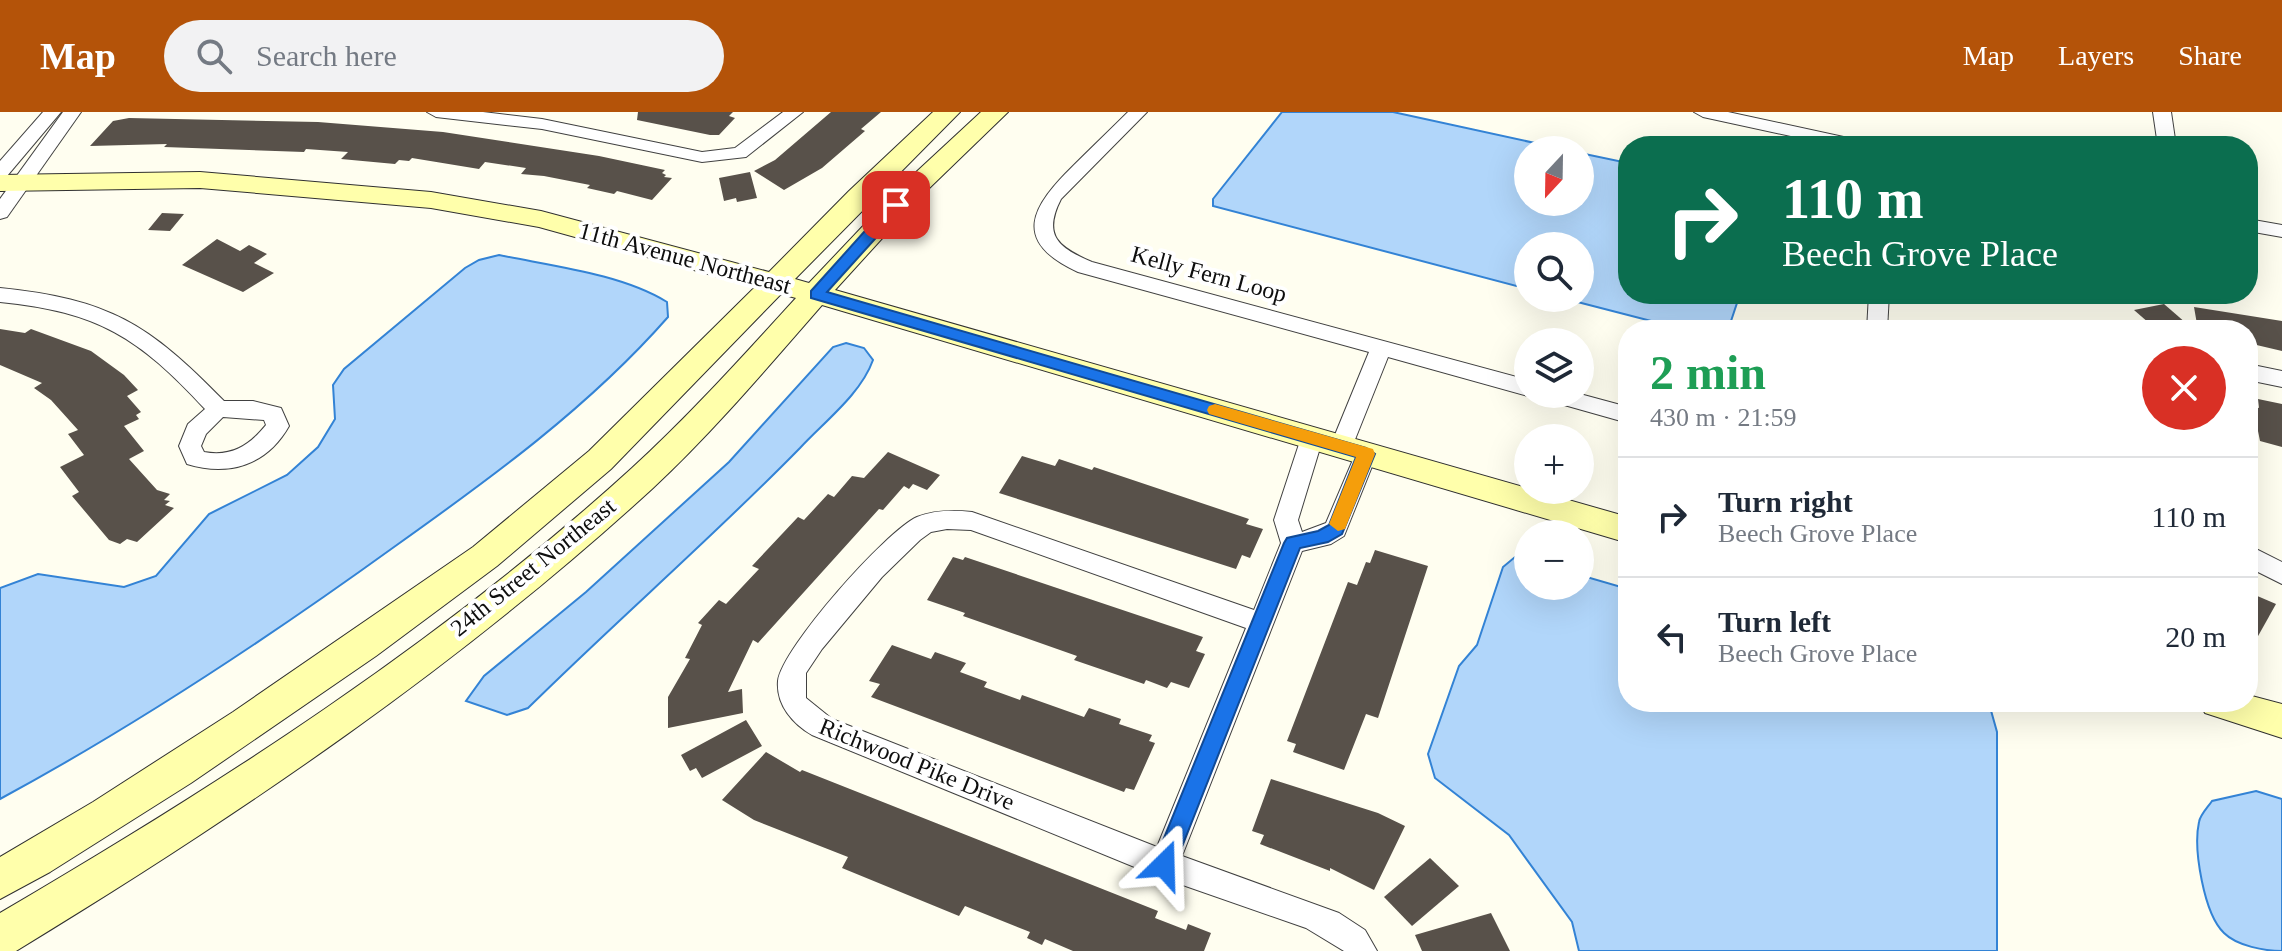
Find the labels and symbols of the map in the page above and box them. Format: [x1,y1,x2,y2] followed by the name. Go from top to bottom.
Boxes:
[1514,136,1594,216] north arrow
[862,171,930,239] pin
[576,217,794,299] street label: 11th Avenue Northeast
[1128,241,1290,307] street label: Kelly Fern Loop
[446,493,621,641] street label: 24th Street Northeast
[816,713,1018,815] street label: Richwood Pike Drive
[1122,823,1206,907] position arrow

